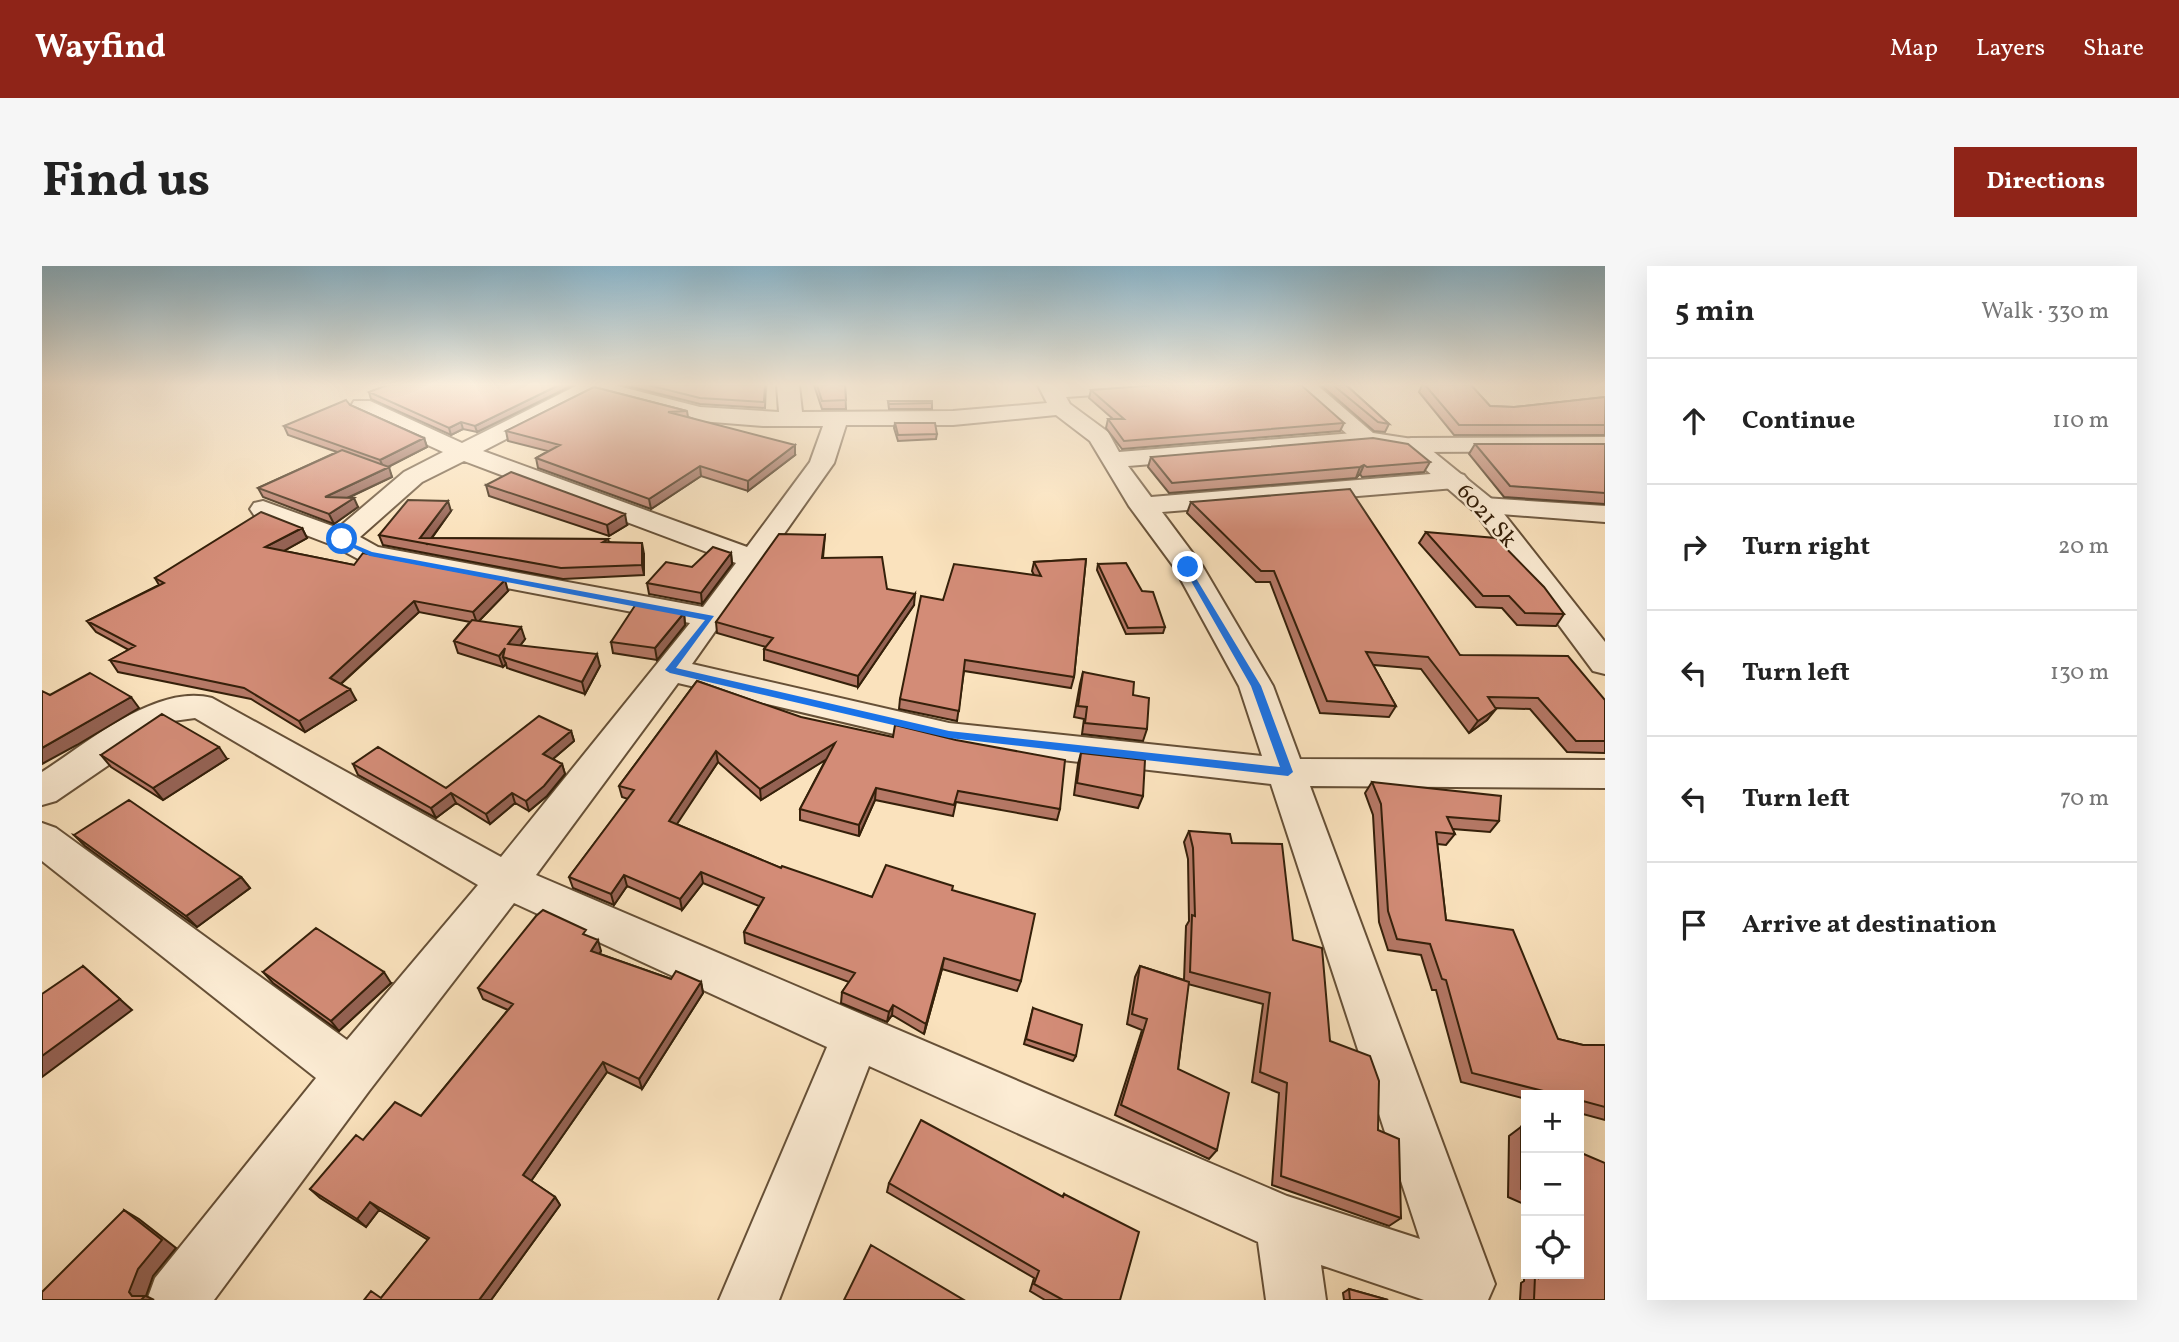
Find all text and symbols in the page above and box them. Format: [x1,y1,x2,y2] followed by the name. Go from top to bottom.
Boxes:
[35,26,166,72] text: Wayfind
[1890,32,1938,66] text: Map
[1976,32,2045,66] text: Layers
[2083,32,2144,66] text: Share
[1954,147,2137,217] button: Directions
[42,148,210,217] text: Find us
[1675,291,1755,333] text: 5 min
[1981,296,2109,328] text: Walk · 330 m
[1675,402,1713,440] icon: ahead
[1742,403,1855,439] text: Continue
[2052,405,2109,437] text: 110 m
[1448,477,1524,555] street label: 6021 Sk
[326,523,357,554] route start
[1675,528,1713,566] icon: right
[1742,529,1870,565] text: Turn right
[2058,531,2109,563] text: 20 m
[1172,551,1203,582] route end
[1675,654,1713,692] icon: left
[1742,655,1850,691] text: Turn left
[2050,657,2109,689] text: 130 m
[1675,780,1713,818] icon: left
[1742,781,1850,817] text: Turn left
[2060,783,2109,815] text: 70 m
[1675,906,1713,944] icon: arrive
[1742,907,1997,943] text: Arrive at destination
[1521,1090,1584,1279] map controls
[1521,1090,1584,1153] button: +
[1521,1153,1584,1216] button: −
[1521,1216,1584,1279] button: locate

